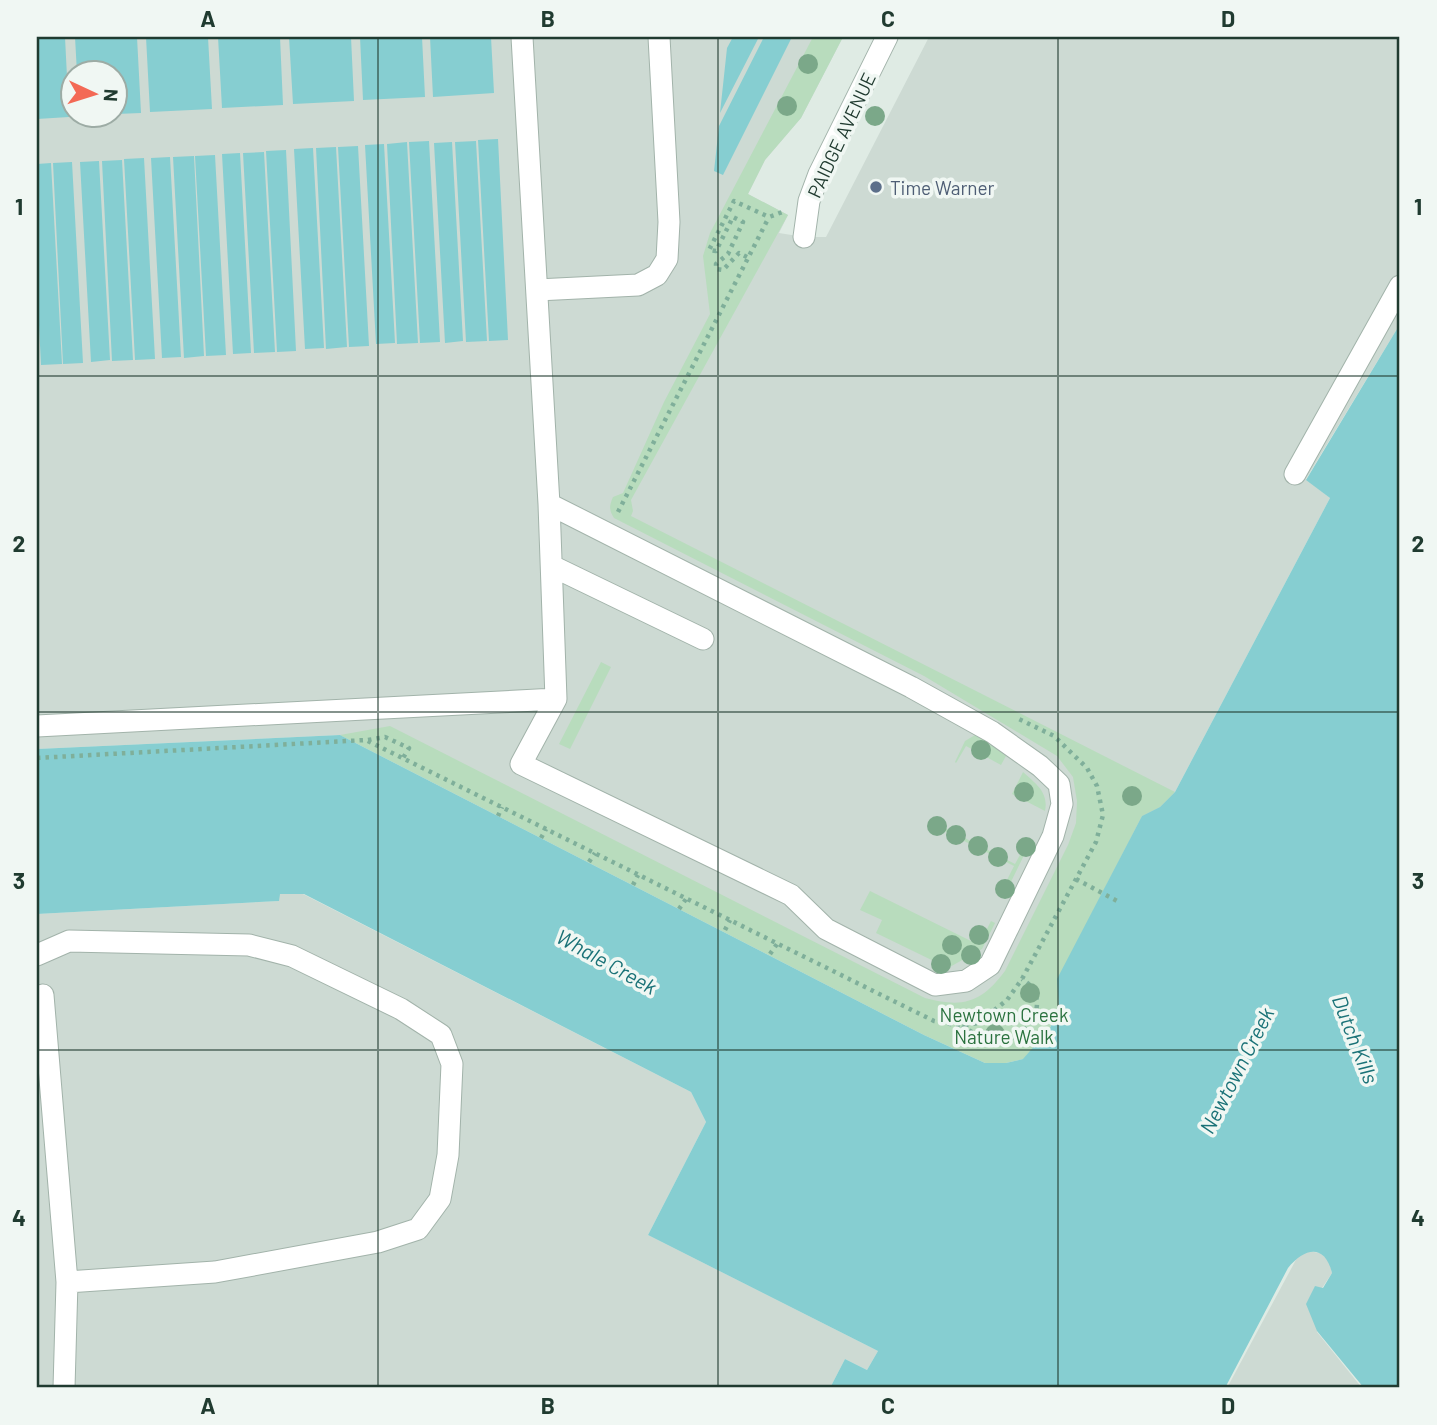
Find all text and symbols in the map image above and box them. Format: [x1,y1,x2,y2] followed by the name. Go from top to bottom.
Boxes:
[200,4,216,32] text: A
[541,4,555,32] text: B
[881,4,895,32] text: C
[1221,4,1235,32] text: D
[60,60,130,130] north arrow
[802,69,880,201] street label: PAIDGE AVENUE
[100,88,123,102] text: N
[890,176,995,199] place label: Time Warner
[868,179,884,195] marker: Time Warner
[15,192,23,220] text: 1
[1414,192,1422,220] text: 1
[13,529,25,557] text: 2
[1412,529,1424,557] text: 2
[13,866,25,894] text: 3
[1412,866,1424,894] text: 3
[552,923,662,999] water label: Whale Creek
[1328,991,1384,1087] water label: Dutch Kills
[1193,1002,1279,1137] water label: Newtown Creek
[940,1003,1068,1048] park label: Newtown Creek Nature Walk
[12,1203,26,1231] text: 4
[1411,1203,1425,1231] text: 4
[200,1391,216,1419] text: A
[541,1391,555,1419] text: B
[881,1391,895,1419] text: C
[1221,1391,1235,1419] text: D

